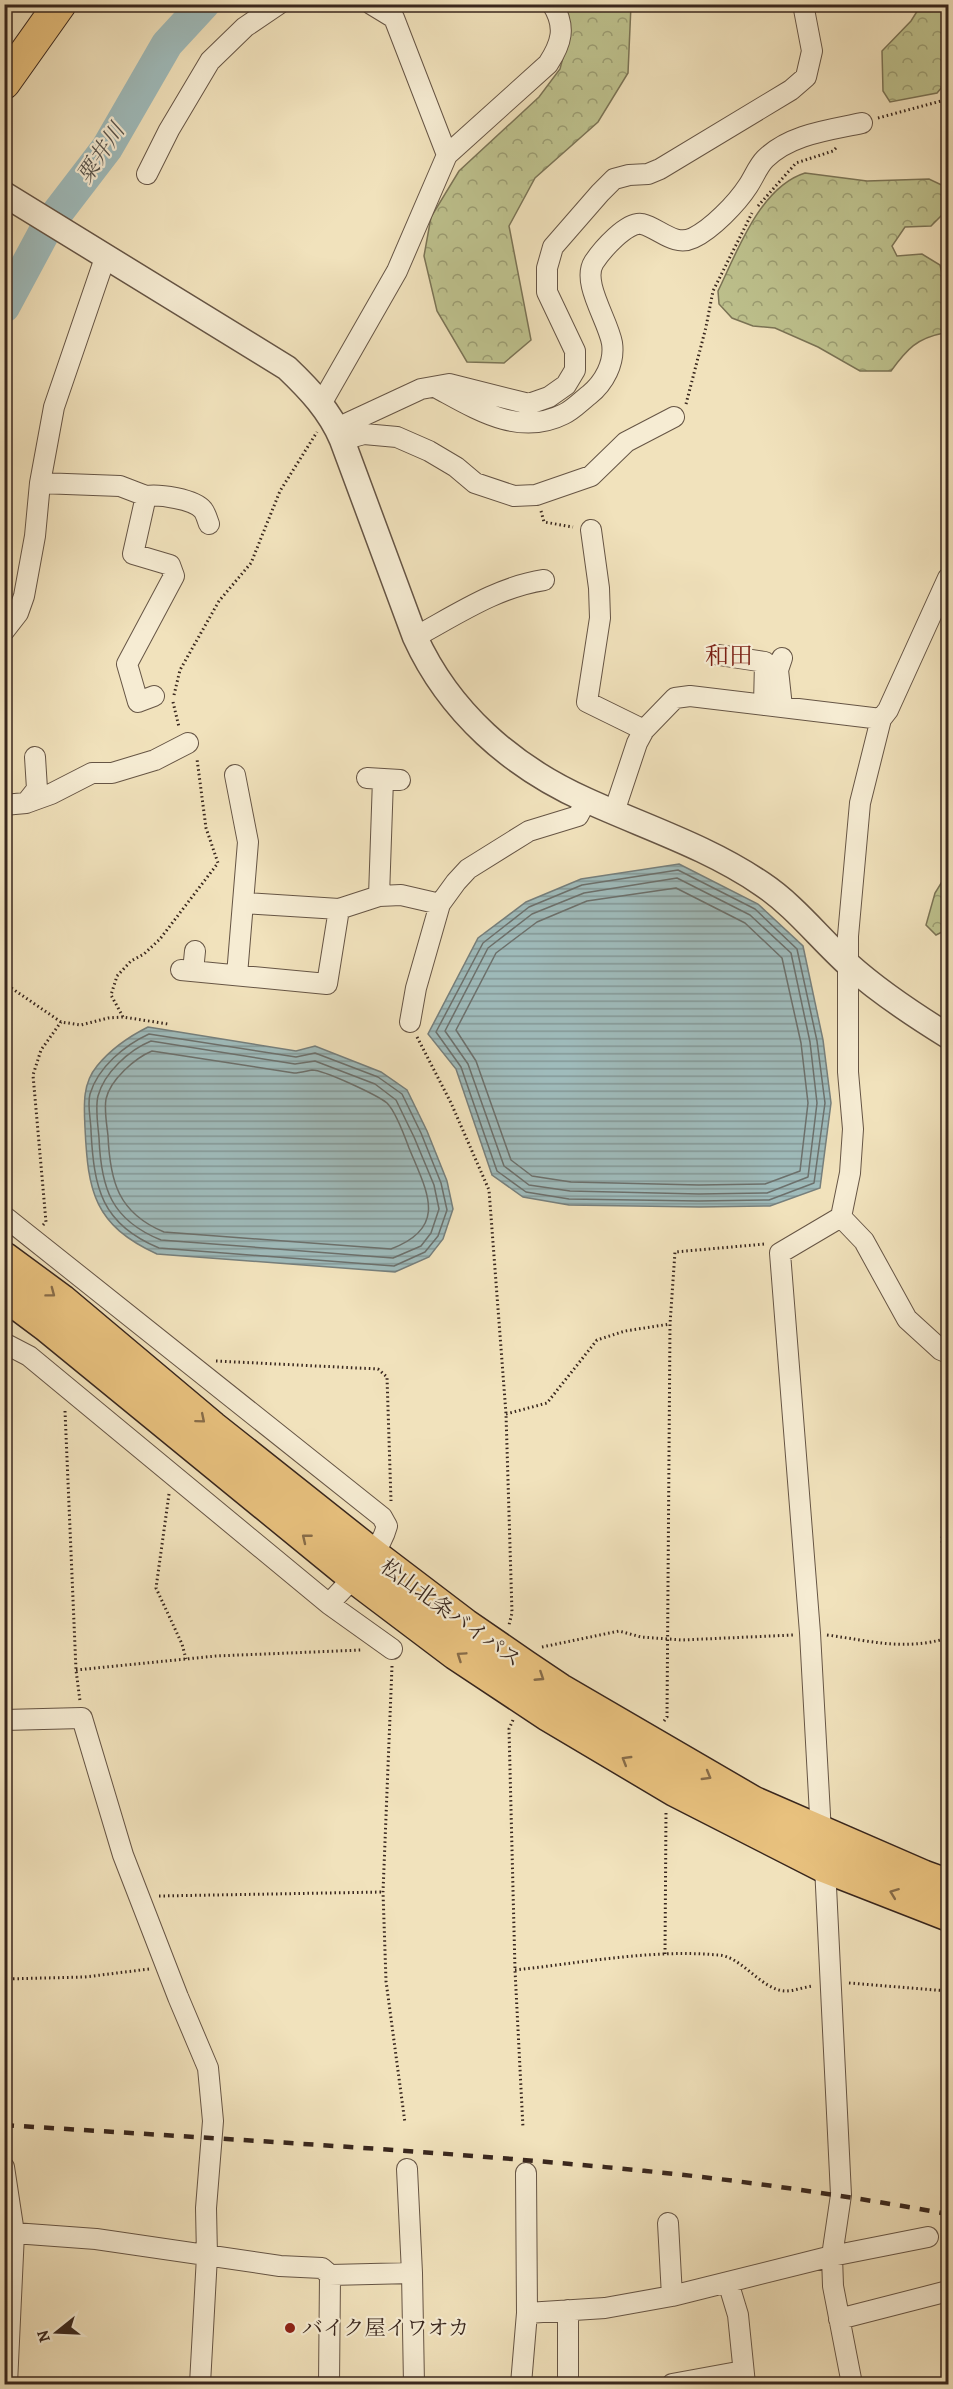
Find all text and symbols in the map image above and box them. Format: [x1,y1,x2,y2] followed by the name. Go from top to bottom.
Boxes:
[70,116,133,189] water label: 粟井川
[705,640,753,672] district label: 和田
[45,1286,56,1297] one-way arrow
[194,1411,205,1422] one-way arrow
[302,1534,313,1545] one-way arrow
[375,1552,527,1674] street label: 松山北条バイパス
[457,1652,468,1663] one-way arrow
[533,1670,544,1681] one-way arrow
[622,1756,632,1768] one-way arrow
[701,1769,711,1780] one-way arrow
[889,1888,900,1900] one-way arrow
[27,2302,87,2362] north arrow
[302,2314,469,2342] place label: バイク屋イワオカ
[283,2321,297,2335] marker: バイク屋イワオカ
[31,2327,56,2345] text: N

